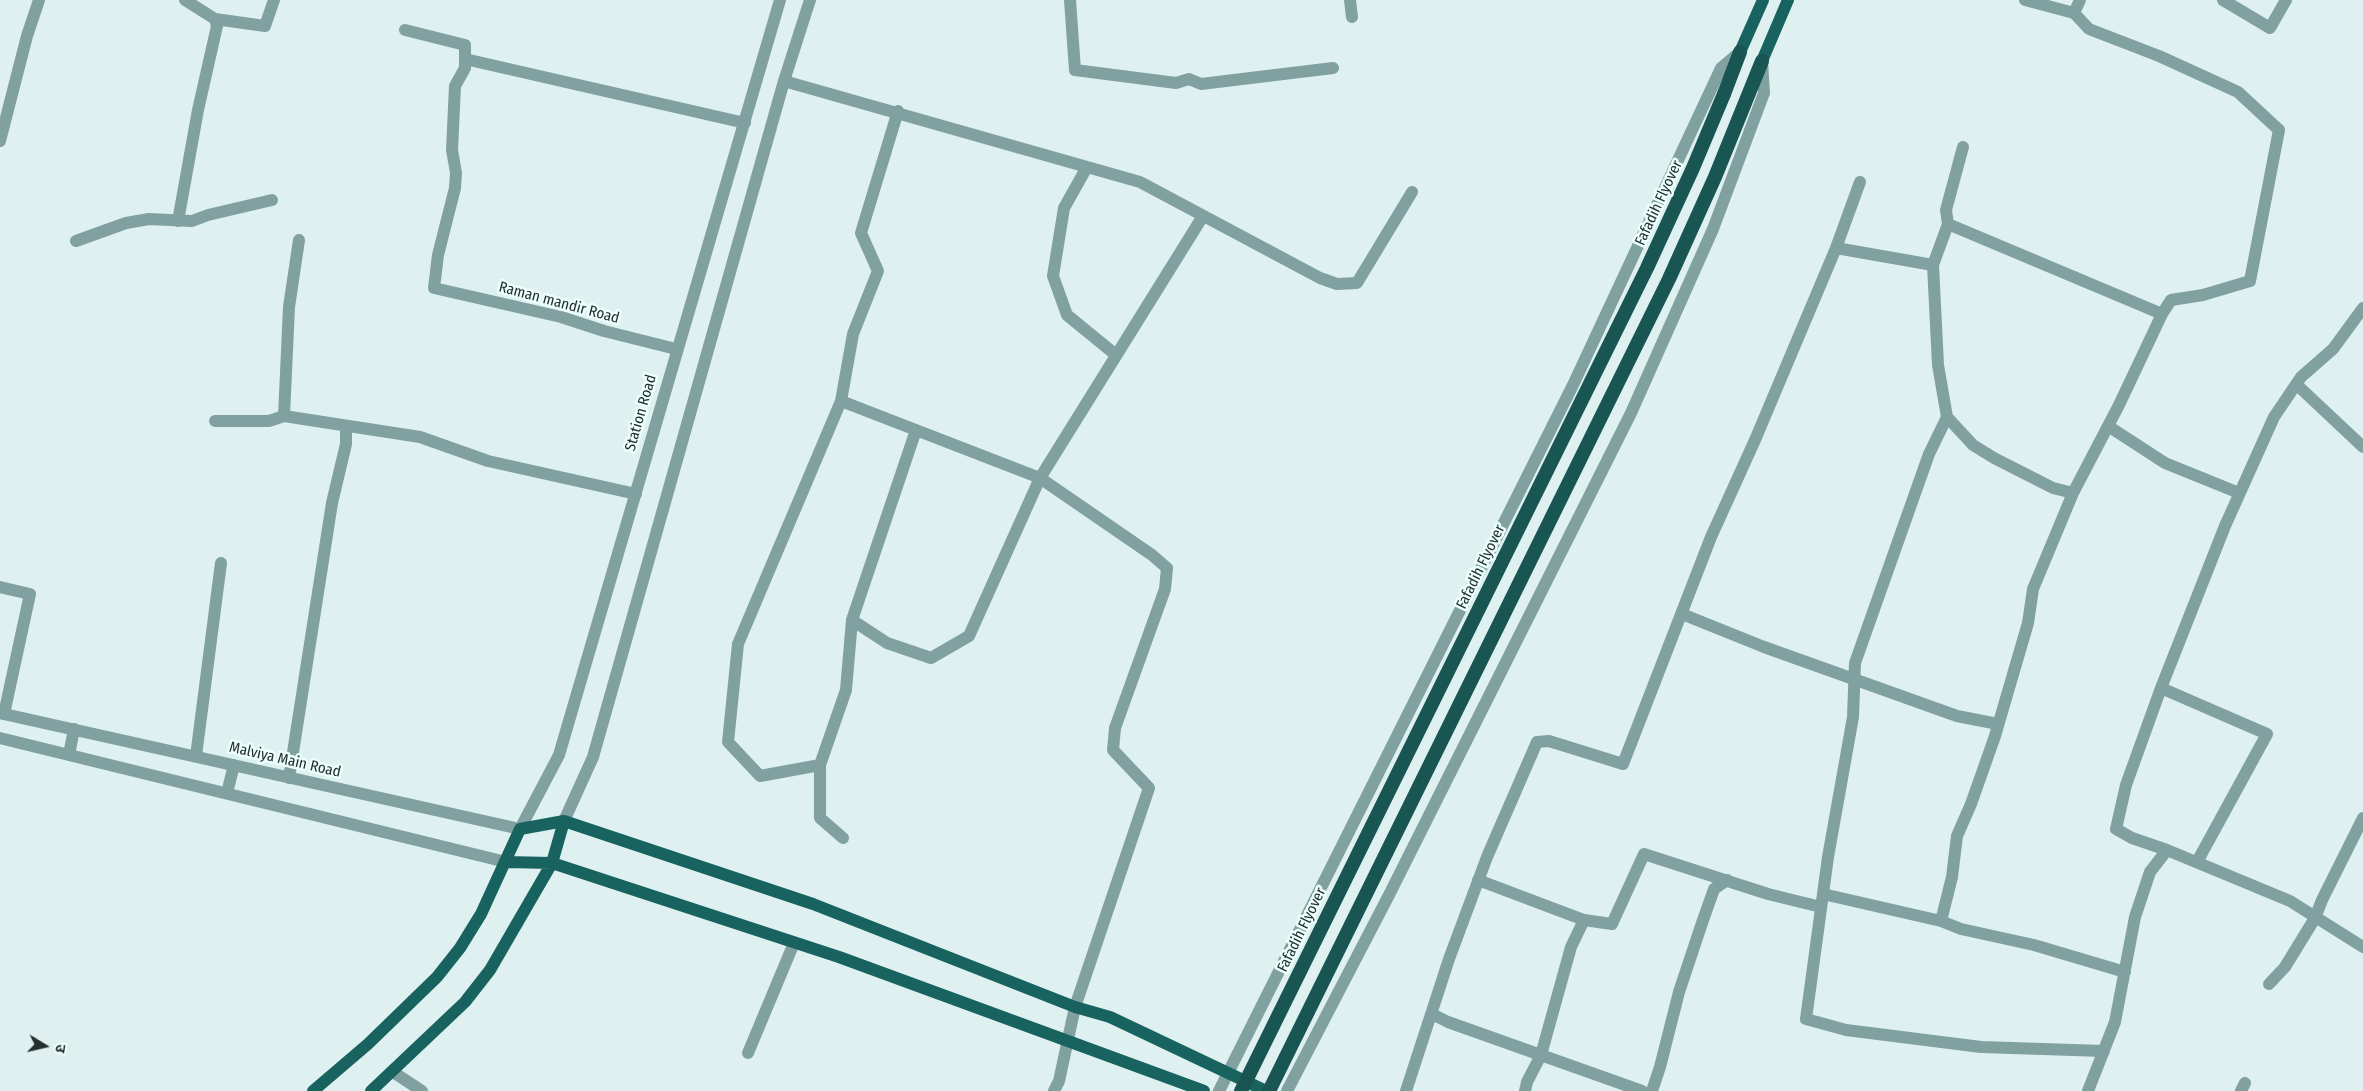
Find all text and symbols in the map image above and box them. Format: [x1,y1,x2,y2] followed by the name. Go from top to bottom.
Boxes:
[1631,158,1687,248] street label: Fafadih Flyover
[497,278,621,328] street label: Raman mandir Road
[622,373,660,453] street label: Station Road
[1453,522,1509,612] street label: Fafadih Flyover
[228,738,342,782] street label: Malviya Main Road
[1274,885,1330,975] street label: Fafadih Flyover
[20,1021,70,1071] north arrow
[51,1043,69,1054] text: उ

